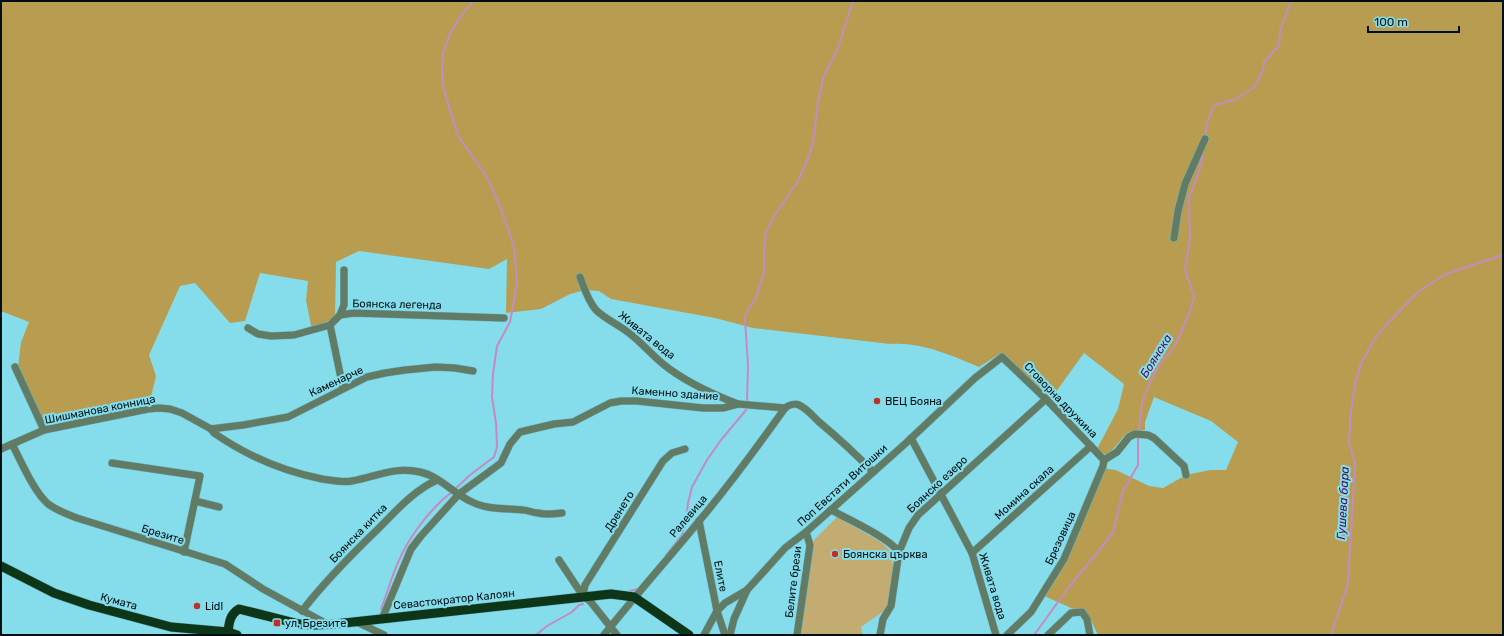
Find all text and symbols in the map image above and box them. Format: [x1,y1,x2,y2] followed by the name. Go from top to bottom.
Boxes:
[1368,8,1459,34] scale bar
[1374,15,1408,29] text: 100 m
[352,297,442,312] street label: Боянска легенда
[616,308,678,362] street label: Живата вода
[1137,332,1175,380] water label: Боянска
[1021,360,1100,441] street label: Сговорна дружина
[307,363,365,400] street label: Каменарче
[631,384,719,403] street label: Каменно здание
[44,392,156,427] street label: Шишманова конница
[885,395,942,408] place label: ВЕЦ Бояна
[872,396,882,406] marker: ВЕЦ Бояна
[795,442,890,529] street label: Поп Евстати Витошки
[905,453,970,516] street label: Боянско езеро
[992,462,1057,522] street label: Момина скала
[1334,466,1352,540] water label: Гушева бара
[602,489,637,534] street label: Дренето
[667,492,710,540] street label: Ралевица
[327,501,390,566] street label: Боянска китка
[1042,509,1078,567] street label: Брезовица
[140,522,186,547] street label: Брезите
[783,545,804,619] street label: Белите брези
[843,548,928,561] place label: Боянска църква
[830,549,840,559] marker: Боянска църква
[976,551,1009,621] street label: Живата вода
[711,559,730,593] street label: Елите
[393,587,515,612] street label: Севастократор Калоян
[99,590,139,613] street label: Кумата
[205,600,223,613] place label: Lidl
[192,601,202,611] marker: Lidl
[285,617,346,630] place label: ул. Брезите
[272,618,282,628] marker: ул. Брезите

